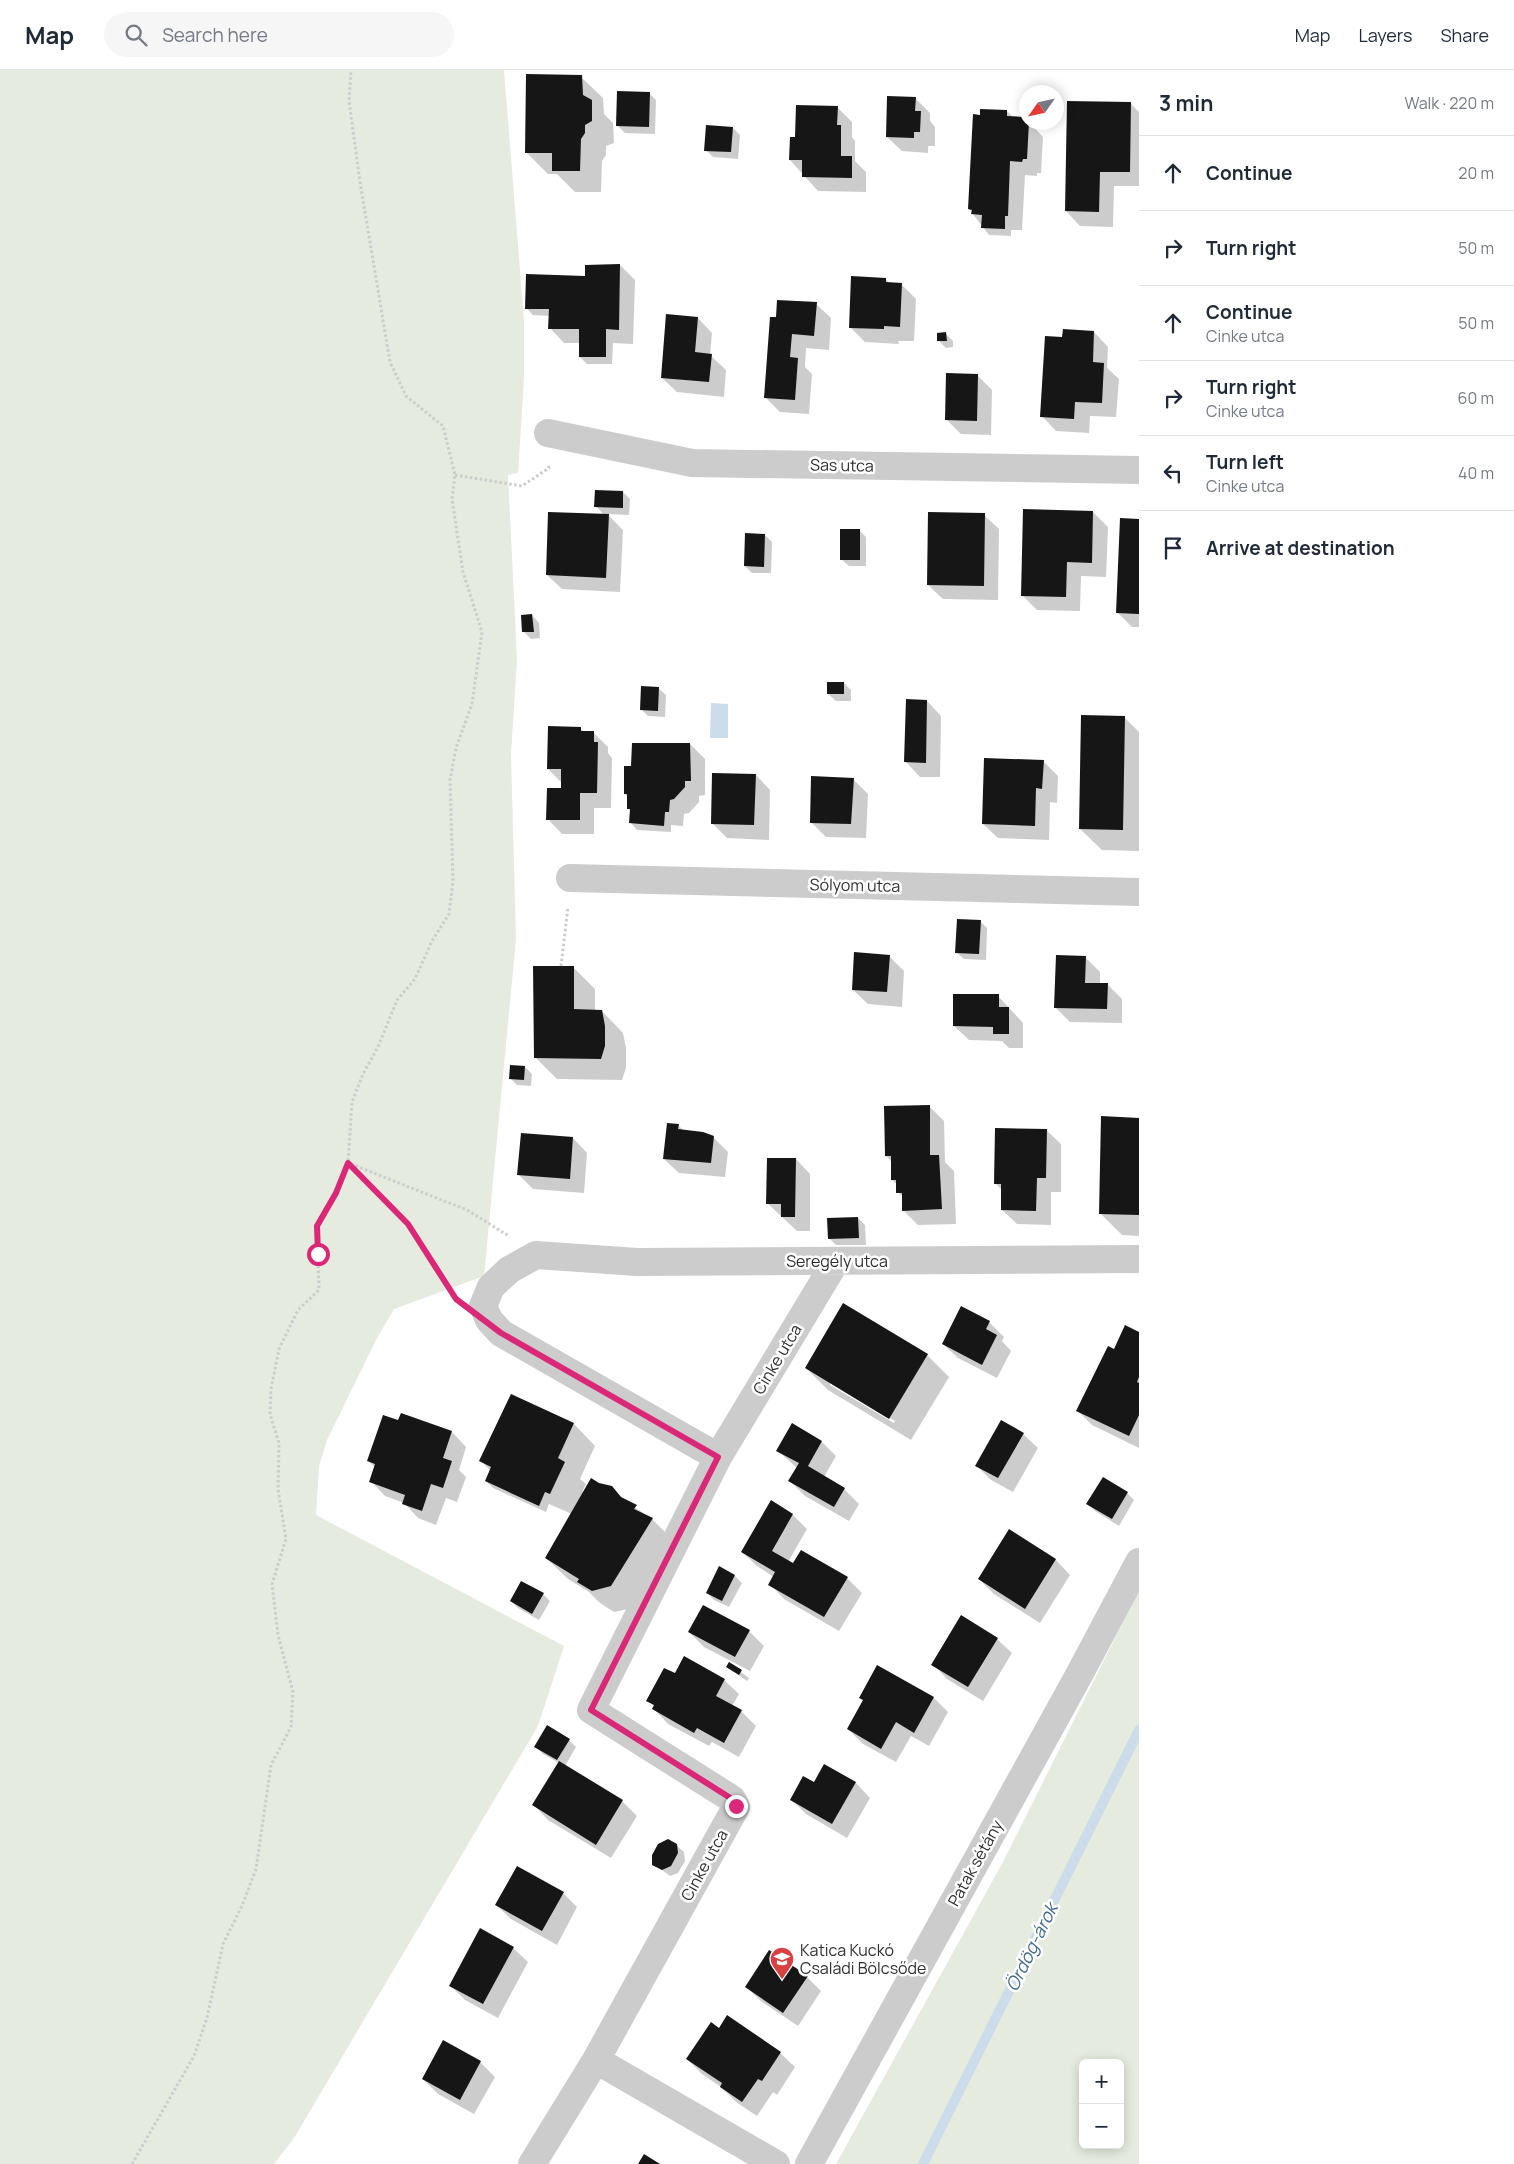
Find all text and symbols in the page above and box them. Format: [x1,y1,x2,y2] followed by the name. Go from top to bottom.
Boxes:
[104,12,454,57] search box
[25,18,74,51] text: Map
[122,21,150,49] icon: search
[162,22,268,48] text: Search here
[1295,23,1330,47] text: Map
[1358,23,1412,47] text: Layers
[1440,23,1489,47] text: Share
[1019,85,1064,130] north arrow
[1159,89,1213,117] text: 3 min
[1404,92,1494,114] text: Walk · 220 m
[1159,159,1187,187] icon: ahead
[1206,160,1292,186] text: Continue
[1458,162,1494,184] text: 20 m
[1159,234,1187,262] icon: right
[1206,235,1296,261] text: Turn right
[1458,237,1494,259] text: 50 m
[1206,299,1292,325] text: Continue
[1159,309,1187,337] icon: ahead
[1458,312,1494,334] text: 50 m
[1206,325,1284,347] text: Cinke utca
[1206,374,1296,400] text: Turn right
[1159,384,1187,412] icon: right
[1458,387,1494,409] text: 60 m
[1206,400,1284,422] text: Cinke utca
[1206,449,1284,475] text: Turn left
[810,453,874,477] street label: Sas utca
[1159,459,1187,487] icon: left
[1458,462,1494,484] text: 40 m
[1206,475,1284,497] text: Cinke utca
[1159,534,1187,562] icon: arrive
[1206,535,1395,561] text: Arrive at destination
[809,873,901,897] street label: Sólyom utca
[307,1243,330,1266] route start
[786,1250,888,1272] street label: Seregély utca
[747,1320,807,1398] street label: Cinke utca
[725,1795,748,1818] route end
[942,1816,1008,1910] street label: Patak sétány
[675,1825,733,1905] street label: Cinke utca
[999,1896,1064,1995] water label: Ördög-árok
[800,1939,926,1979] place label: Katica Kuckó Családi Bölcsőde
[769,1946,795,1980] school or university icon: Katica Kuckó Családi Bölcsőde
[1079,2059,1124,2149] map controls
[1079,2059,1124,2104] button: +
[1079,2104,1124,2149] button: −

